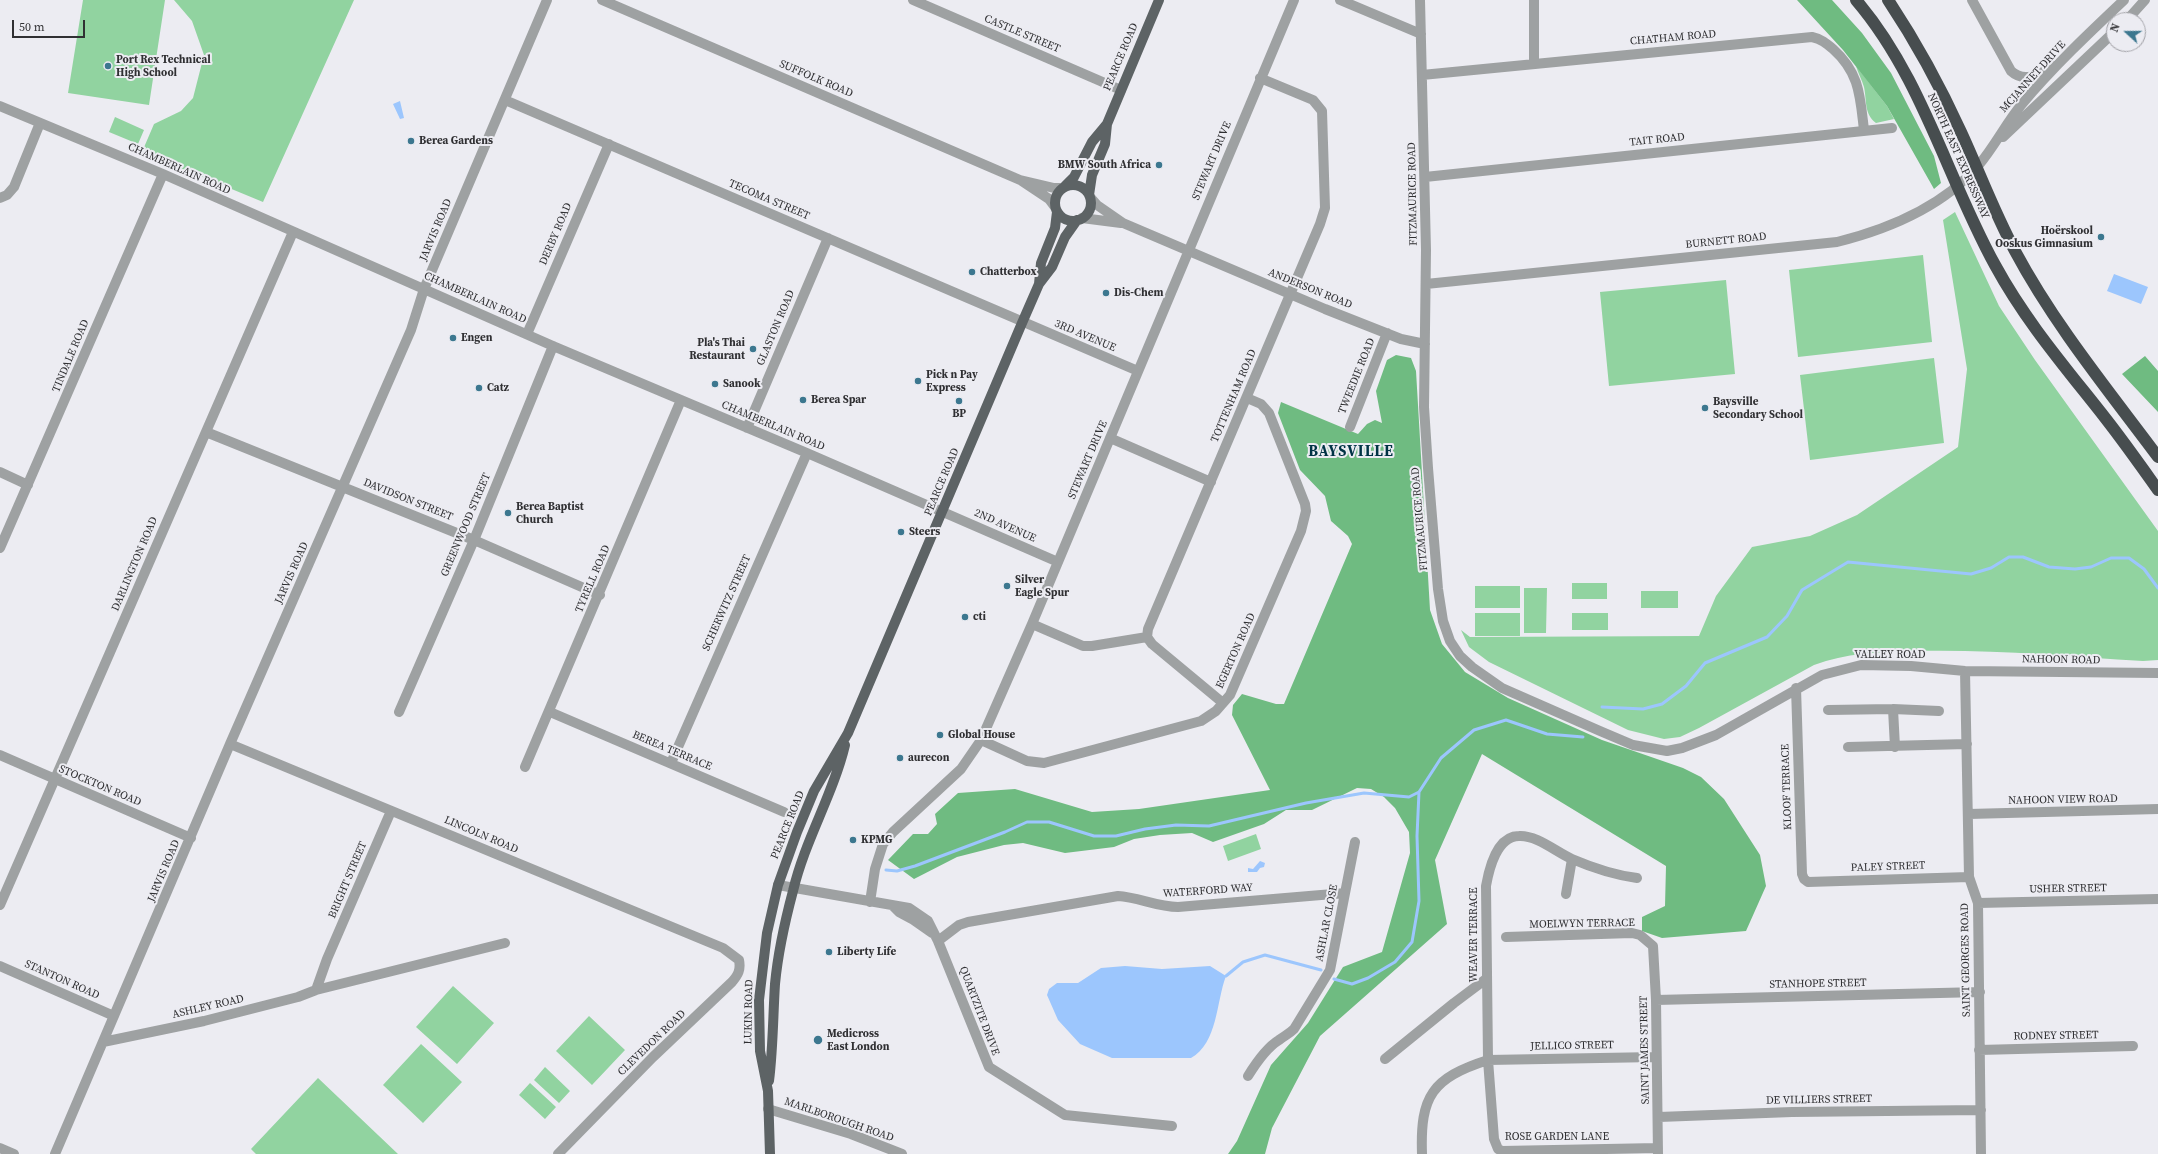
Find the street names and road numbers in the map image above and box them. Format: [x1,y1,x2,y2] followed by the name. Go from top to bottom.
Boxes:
[982,12,1062,56] street label: CASTLE STREET
[1101,21,1141,93] street label: PEARCE ROAD
[1629,28,1717,48] street label: CHATHAM ROAD
[1997,38,2069,116] street label: MCJANNET DRIVE
[777,58,855,100] street label: SUFFOLK ROAD
[1924,91,1992,221] street label: NORTH EAST EXPRESSWAY
[1190,120,1234,202] street label: STEWART DRIVE
[1629,131,1685,149] street label: TAIT ROAD
[126,140,232,198] street label: CHAMBERLAIN ROAD
[1405,142,1421,246] street label: FITZMAURICE ROAD
[726,177,812,223] street label: TECOMA STREET
[417,197,455,263] street label: JARVIS ROAD
[537,201,575,267] street label: DERBY ROAD
[1685,230,1767,252] street label: BURNETT ROAD
[1266,266,1354,312] street label: ANDERSON ROAD
[422,269,528,327] street label: CHAMBERLAIN ROAD
[754,288,798,368] street label: GLASTON ROAD
[1052,317,1118,355] street label: 3RD AVENUE
[50,318,92,394] street label: TINDALE ROAD
[1336,336,1378,416] street label: TWEEDIE ROAD
[1208,347,1260,445] street label: TOTTENHAM ROAD
[719,398,827,454] street label: CHAMBERLAIN ROAD
[1066,419,1110,501] street label: STEWART DRIVE
[922,446,962,518] street label: PEARCE ROAD
[1409,467,1431,571] street label: FITZMAURICE ROAD
[438,471,494,579] street label: GREENWOOD STREET
[361,476,455,524] street label: DAVIDSON STREET
[972,506,1038,546] street label: 2ND AVENUE
[109,515,161,613] street label: DARLINGTON ROAD
[272,540,312,606] street label: JARVIS ROAD
[573,543,613,615] street label: TYRELL ROAD
[700,553,754,653] street label: SCHERWITZ STREET
[1213,611,1259,691] street label: EGERTON ROAD
[1854,648,1926,662] street label: VALLEY ROAD
[2022,653,2100,667] street label: NAHOON ROAD
[630,728,714,774] street label: BEREA TERRACE
[1779,744,1795,830] street label: KLOOF TERRACE
[57,763,143,809] street label: STOCKTON ROAD
[768,789,808,861] street label: PEARCE ROAD
[2008,792,2118,808] street label: NAHOON VIEW ROAD
[442,813,520,857] street label: LINCOLN ROAD
[145,838,183,904] street label: JARVIS ROAD
[326,840,370,920] street label: BRIGHT STREET
[1851,859,1925,875] street label: PALEY STREET
[1162,881,1254,901] street label: WATERFORD WAY
[2029,882,2107,896] street label: USHER STREET
[1313,883,1341,963] street label: ASHLAR CLOSE
[1467,887,1481,983] street label: WEAVER TERRACE
[1958,903,1974,1017] street label: SAINT GEORGES ROAD
[1529,916,1635,932] street label: MOELWYN TERRACE
[22,958,102,1002] street label: STANTON ROAD
[956,965,1002,1057] street label: QUARTZITE DRIVE
[1769,977,1867,991] street label: STANHOPE STREET
[742,979,756,1045] street label: LUKIN ROAD
[171,992,245,1022] street label: ASHLEY ROAD
[1637,995,1653,1105] street label: SAINT JAMES STREET
[615,1007,689,1079] street label: CLEVEDON ROAD
[2013,1029,2099,1043] street label: RODNEY STREET
[1530,1039,1614,1053] street label: JELLICO STREET
[1766,1092,1872,1108] street label: DE VILLIERS STREET
[782,1095,896,1145] street label: MARLBOROUGH ROAD
[1505,1130,1609,1144] street label: ROSE GARDEN LANE

